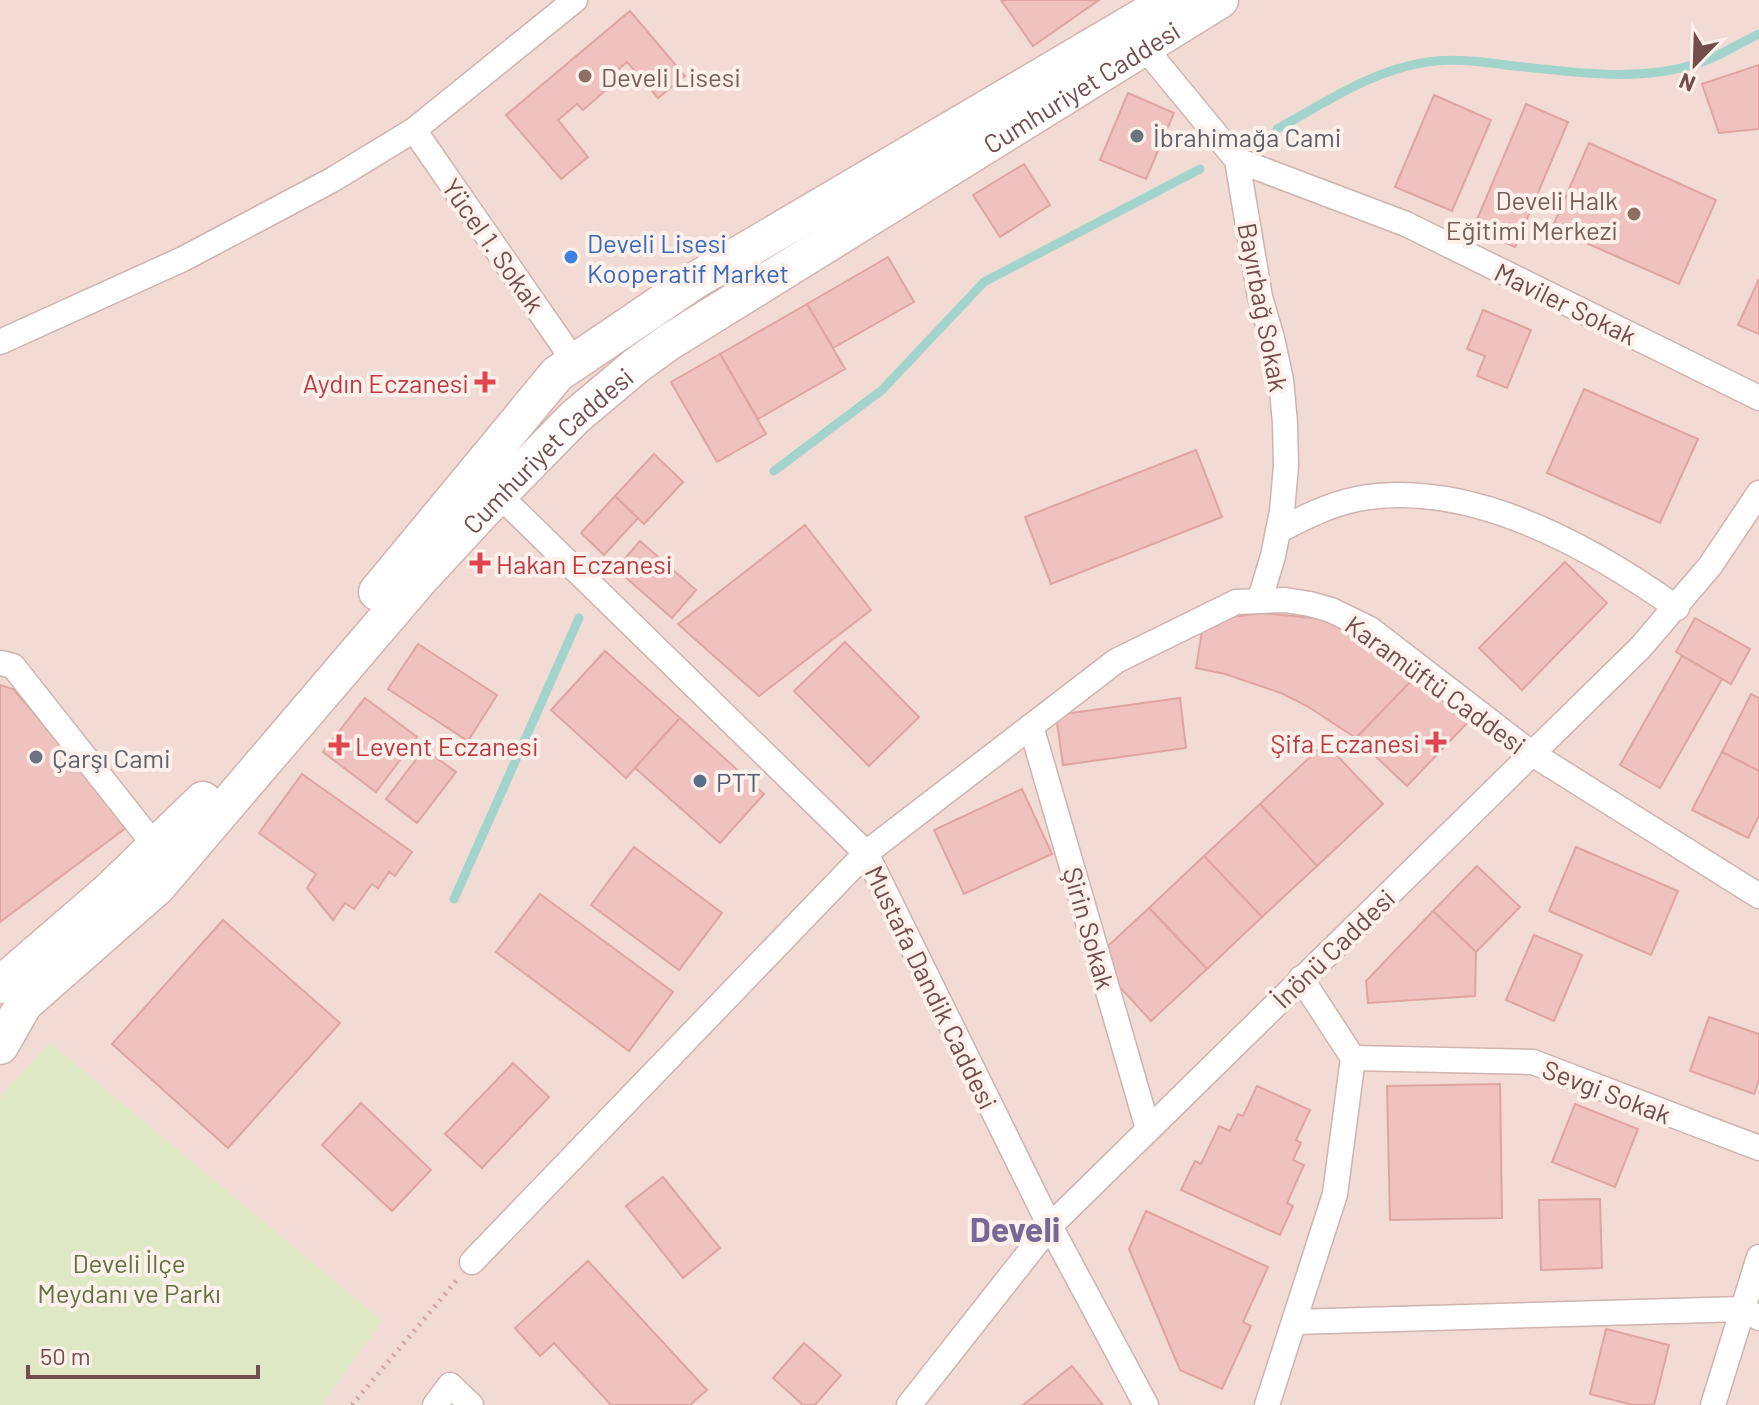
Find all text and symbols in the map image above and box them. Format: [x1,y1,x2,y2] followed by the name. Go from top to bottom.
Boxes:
[977,14,1185,159] street label: Cumhuriyet Caddesi
[1655,24,1735,104] north arrow
[601,61,741,92] place label: Develi Lisesi
[576,67,594,85] marker: Develi Lisesi
[1675,69,1699,98] text: N
[1153,121,1341,152] place label: İbrahimağa Cami
[1128,127,1146,145] marker: İbrahimağa Cami
[436,172,552,318] street label: Yücel 1. Sokak
[1446,184,1618,245] place label: Develi Halk Eğitimi Merkezi
[1625,205,1643,223] marker: Develi Halk Eğitimi Merkezi
[1232,220,1296,394] street label: Bayırbağ Sokak
[587,227,789,288] place label: Develi Lisesi Kooperatif Market
[562,248,580,266] marker: Develi Lisesi Kooperatif Market
[1490,255,1642,351] street label: Maviler Sokak
[455,360,639,539] street label: Cumhuriyet Caddesi
[303,367,469,398] place label: Aydın Eczanesi
[476,373,494,391] marker: Aydın Eczanesi
[496,548,672,579] place label: Hakan Eczanesi
[471,554,489,572] marker: Hakan Eczanesi
[1340,608,1532,760] street label: Karamüftü Caddesi
[1270,727,1420,758] place label: Şifa Eczanesi
[355,730,539,761] place label: Levent Eczanesi
[1427,733,1445,751] marker: Şifa Eczanesi
[330,736,348,754] marker: Levent Eczanesi
[52,742,171,773] place label: Çarşı Cami
[27,748,45,766] marker: Çarşı Cami
[716,766,761,797] place label: PTT
[691,772,709,790] marker: PTT
[860,860,1004,1114] street label: Mustafa Dandik Caddesi
[1058,863,1122,993] street label: Şirin Sokak
[1265,882,1401,1014] street label: İnönü Caddesi
[1539,1052,1675,1130] street label: Sevgi Sokak
[970,1208,1060,1249] district label: Develi
[37,1247,221,1308] park label: Develi İlçe Meydanı ve Parkı
[28,1329,258,1379] scale bar
[40,1341,91,1370] text: 50 m

